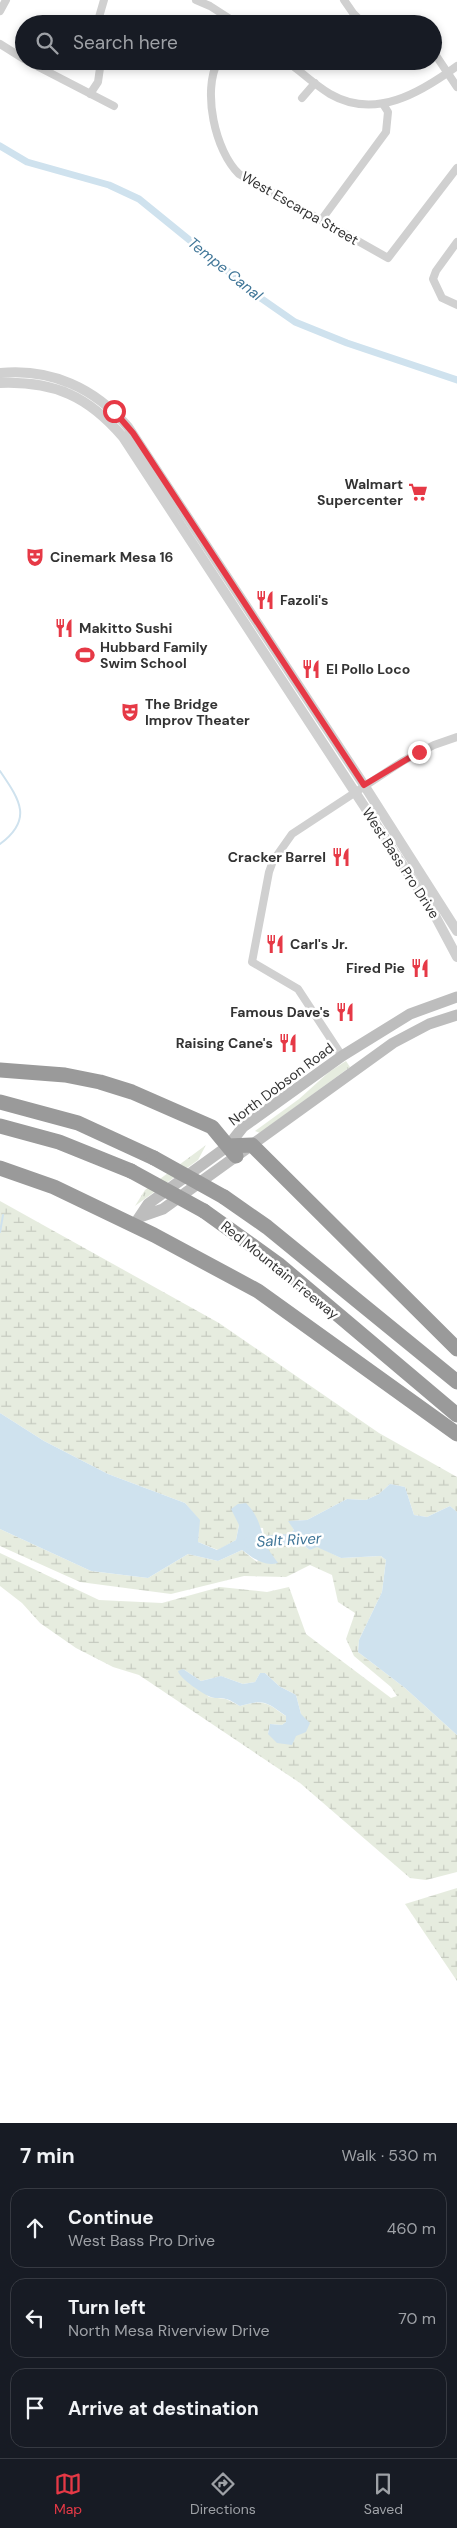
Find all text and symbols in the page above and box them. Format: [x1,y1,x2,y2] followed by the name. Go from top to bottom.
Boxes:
[15,15,442,70] search box
[33,29,61,57] icon: search
[73,30,178,55] text: Search here
[238,167,362,249] street label: West Escarpa Street
[184,233,267,306] water label: Tempe Canal
[103,400,126,423] route start
[317,475,403,509] place label: Walmart Supercenter
[407,481,429,503] supermarket icon: Walmart Supercenter
[24,546,46,568] theatre icon: Cinemark Mesa 16
[50,548,174,566] place label: Cinemark Mesa 16
[254,589,276,611] restaurant icon: Fazoli's
[280,591,329,609] place label: Fazoli's
[53,617,75,639] restaurant icon: Makitto Sushi
[79,619,172,637] place label: Makitto Sushi
[100,638,208,672] place label: Hubbard Family Swim School
[74,644,96,666] sports icon: Hubbard Family Swim School
[300,658,322,680] restaurant icon: El Pollo Loco
[326,660,410,678] place label: El Pollo Loco
[145,695,250,729] place label: The Bridge Improv Theater
[119,701,141,723] theatre icon: The Bridge Improv Theater
[408,741,431,764] route end
[358,804,444,922] street label: West Bass Pro Drive
[330,846,352,868] restaurant icon: Cracker Barrel
[228,848,326,866] place label: Cracker Barrel
[264,933,286,955] restaurant icon: Carl's Jr.
[290,935,348,953] place label: Carl's Jr.
[409,957,431,979] restaurant icon: Fired Pie
[346,959,405,977] place label: Fired Pie
[334,1001,356,1023] restaurant icon: Famous Dave's
[230,1003,330,1021] place label: Famous Dave's
[277,1032,299,1054] restaurant icon: Raising Cane's
[176,1034,273,1052] place label: Raising Cane's
[225,1039,337,1129] street label: North Dobson Road
[217,1217,343,1323] street label: Red Mountain Freeway
[256,1528,322,1552] water label: Salt River
[20,2142,75,2170] text: 7 min
[342,2145,437,2166] text: Walk · 530 m
[68,2205,154,2230] text: Continue
[21,2214,49,2242] icon: ahead
[387,2218,436,2239] text: 460 m
[68,2230,215,2251] text: West Bass Pro Drive
[68,2295,146,2320] text: Turn left
[21,2304,49,2332] icon: left
[398,2308,436,2329] text: 70 m
[68,2320,270,2341] text: North Mesa Riverview Drive
[21,2394,49,2422] icon: arrive
[68,2396,259,2421] text: Arrive at destination
[54,2470,82,2518] tab: Map
[190,2470,256,2518] tab: Directions
[364,2470,403,2518] tab: Saved

